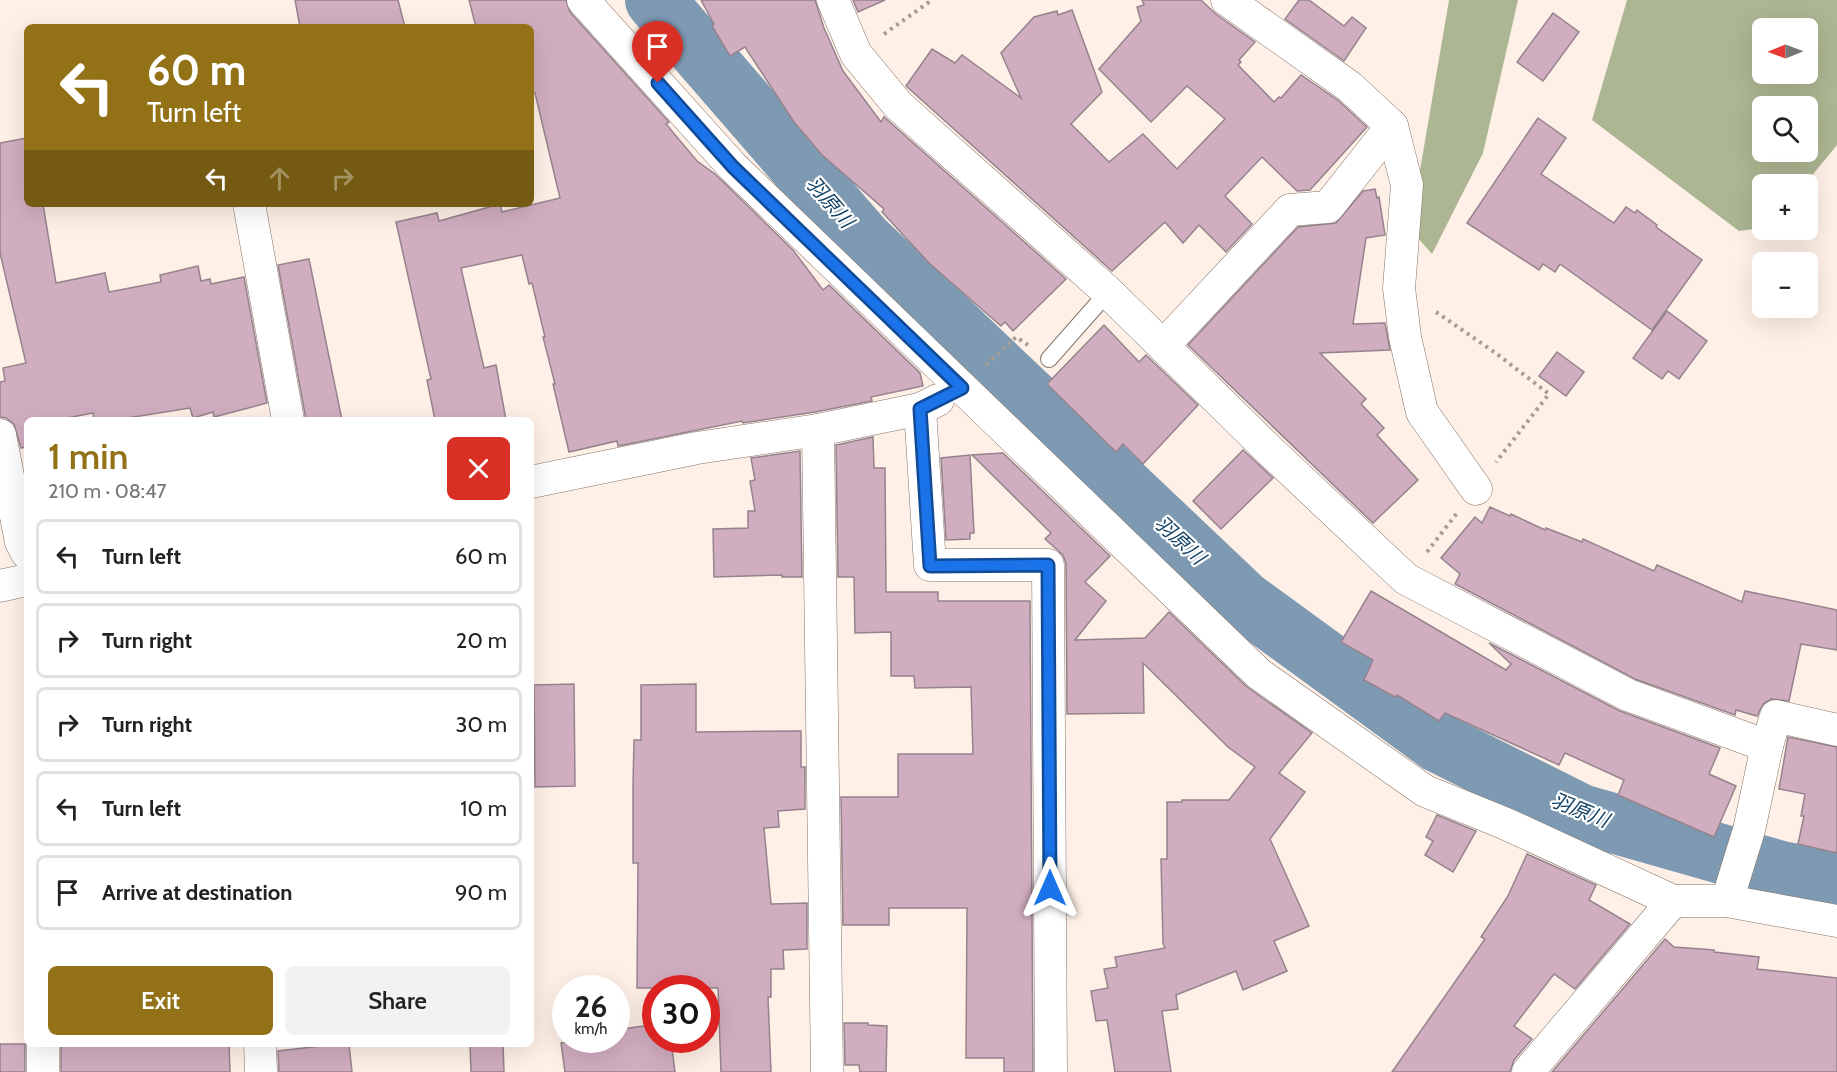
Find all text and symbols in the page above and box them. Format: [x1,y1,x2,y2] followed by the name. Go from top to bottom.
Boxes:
[1752,18,1818,84] north arrow
[1752,18,1818,318] map controls
[632,21,683,83] pin
[641,30,674,63] icon: arrive
[147,44,246,96] text: 60 m
[48,48,126,126] icon: left
[147,96,241,129] text: Turn left
[1752,96,1818,162] button: search
[200,162,233,195] icon: left
[263,162,296,195] icon: ahead
[326,162,359,195] icon: right
[801,171,860,234] water label: 羽原川
[1752,174,1818,240] button: +
[1752,252,1818,318] button: −
[48,434,128,478] text: 1 min
[447,437,510,500] button: close
[48,479,167,503] text: 210 m · 08:47
[1150,511,1212,571] water label: 羽原川
[51,540,84,573] icon: left
[102,543,181,570] text: Turn left
[455,543,507,570] text: 60 m
[51,624,84,657] icon: right
[102,627,192,654] text: Turn right
[456,627,507,654] text: 20 m
[51,708,84,741] icon: right
[102,711,192,738] text: Turn right
[455,711,507,738] text: 30 m
[1548,788,1614,833] water label: 羽原川
[51,792,84,825] icon: left
[102,795,181,822] text: Turn left
[460,795,507,822] text: 10 m
[1018,856,1082,920] position arrow
[51,876,84,909] icon: arrive
[102,879,292,906] text: Arrive at destination
[455,879,507,906] text: 90 m
[48,966,273,1035] button: Exit
[285,966,510,1035] button: Share
[642,975,720,1053] speed limit sign: 30
[575,988,607,1025] text: 26
[575,1020,607,1038] text: km/h

